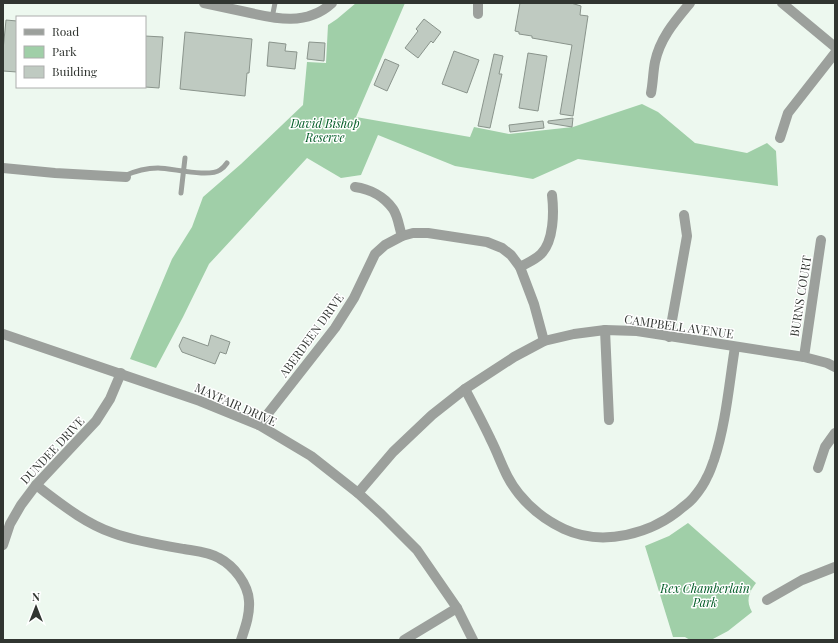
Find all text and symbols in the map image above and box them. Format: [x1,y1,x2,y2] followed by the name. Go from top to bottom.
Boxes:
[16,16,146,88] legend
[52,23,79,39] text: Road
[52,43,77,59] text: Park
[52,63,98,79] text: Building
[289,115,360,145] park label: David Bishop Reserve
[786,254,814,338] street label: BURNS COURT
[275,290,347,381] street label: ABERDEEN DRIVE
[623,310,735,342] street label: CAMPBELL AVENUE
[193,379,279,429] street label: MAYFAIR DRIVE
[17,413,87,487] street label: DUNDEE DRIVE
[659,580,750,610] park label: Rex Chamberlain Park
[16,587,56,627] north arrow
[32,589,40,604] text: N

